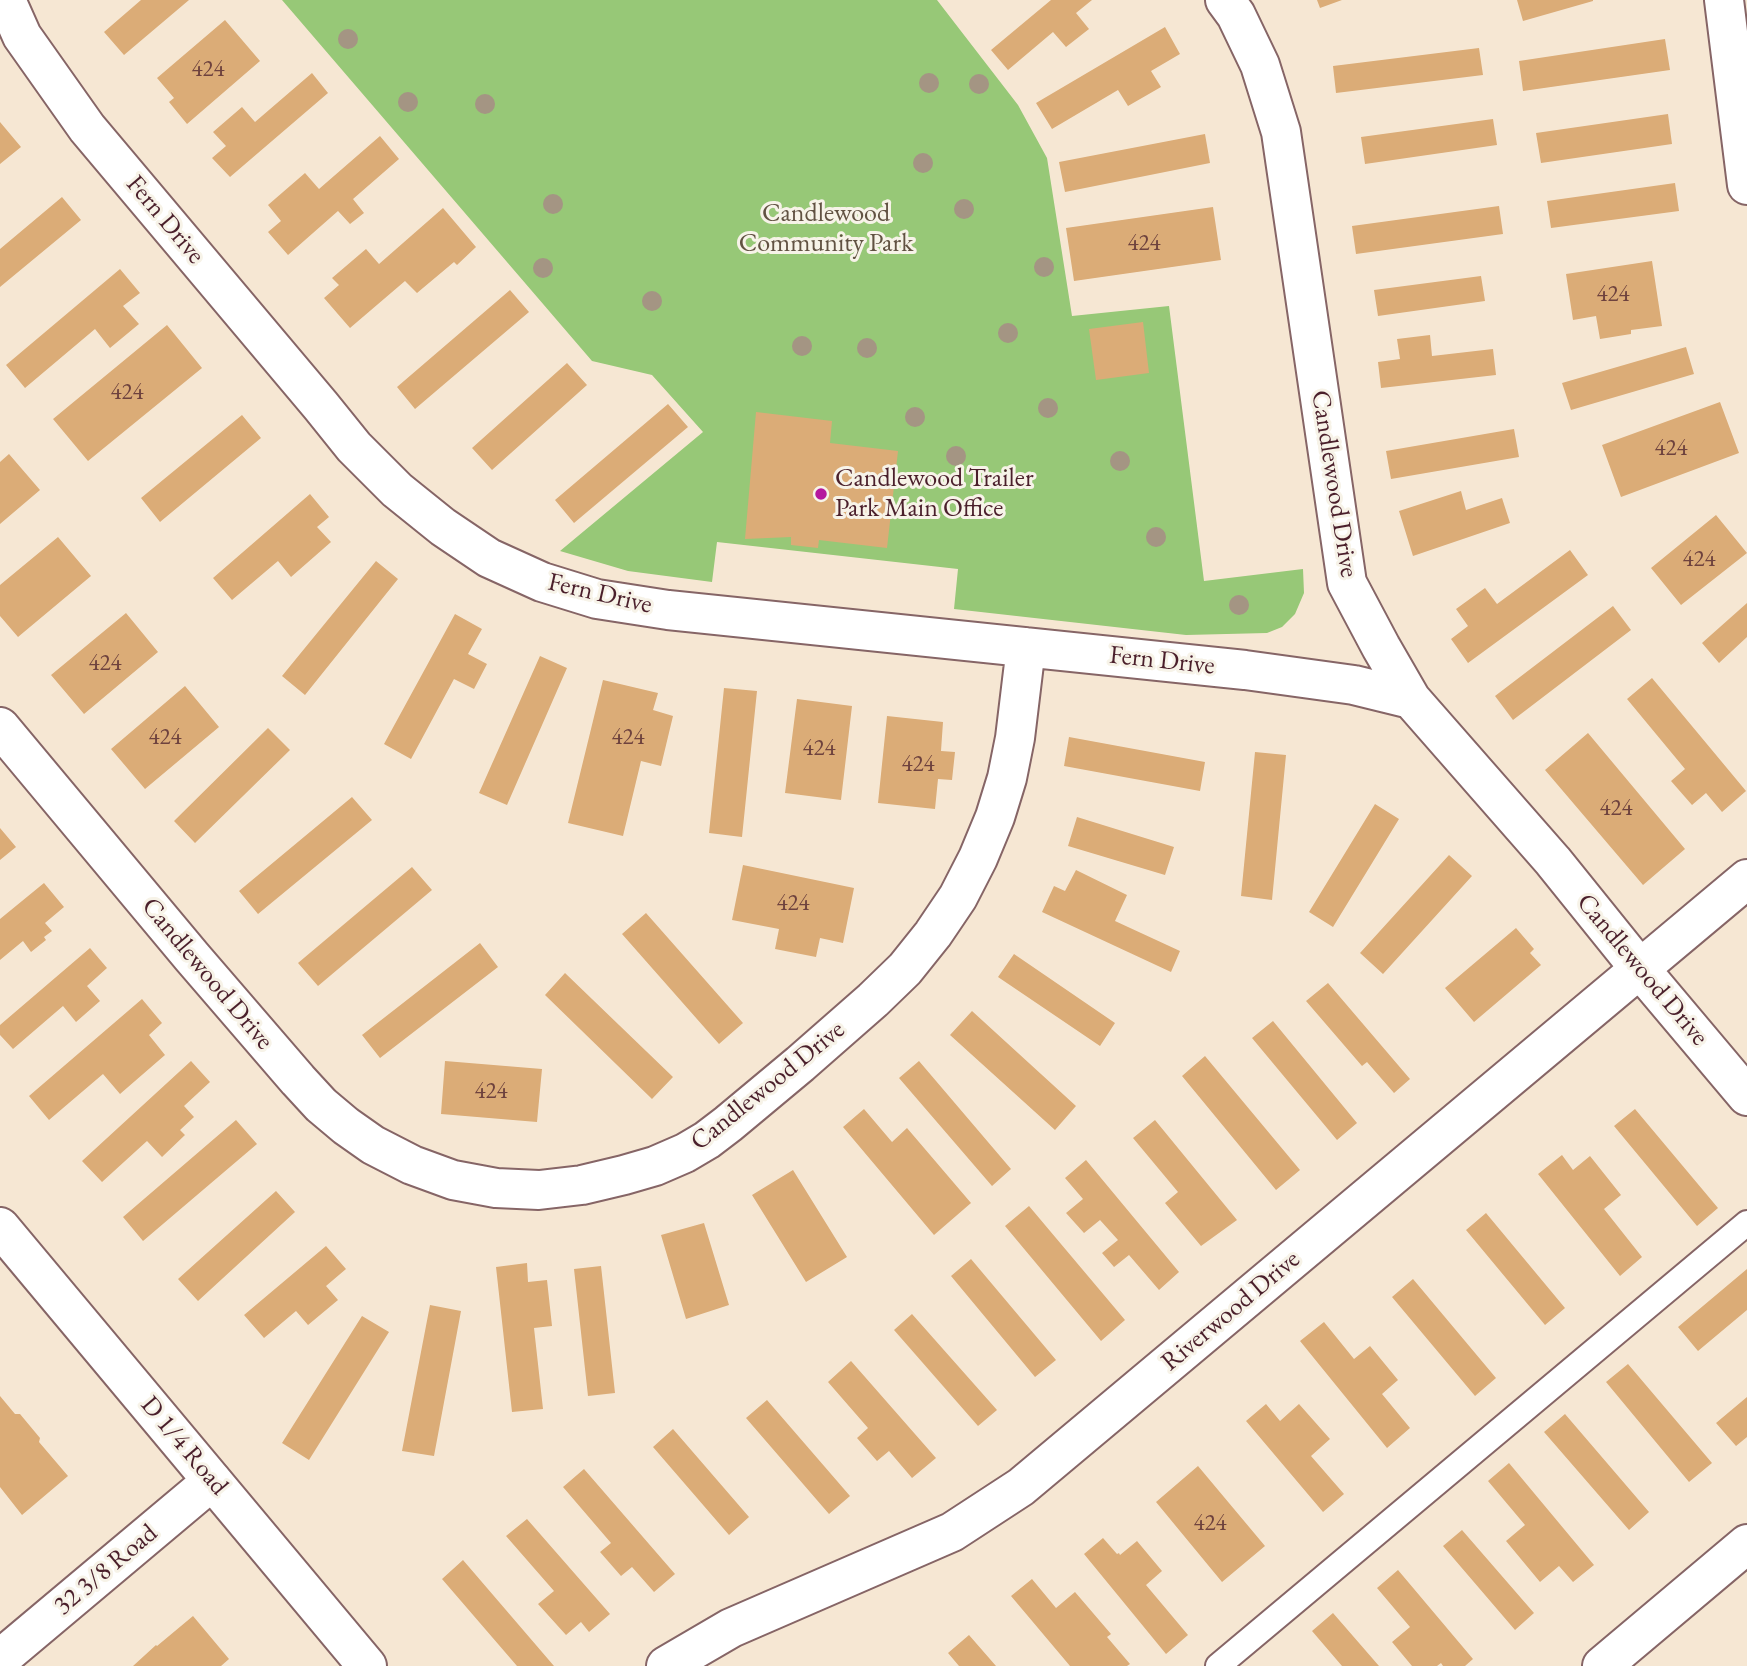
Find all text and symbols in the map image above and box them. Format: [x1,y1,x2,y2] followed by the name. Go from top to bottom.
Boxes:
[191,56,225,84] house number: 424
[119,169,211,271] street label: Fern Drive
[739,198,913,260] park label: Candlewood Community Park
[1127,230,1161,258] house number: 424
[1596,281,1630,309] house number: 424
[110,379,144,407] house number: 424
[1304,388,1364,580] street label: Candlewood Drive
[1654,435,1688,463] house number: 424
[835,463,1034,524] place label: Candlewood Trailer Park Main Office
[813,486,829,502] marker: Candlewood Trailer Park Main Office
[1682,546,1716,574] house number: 424
[545,567,655,621] street label: Fern Drive
[1108,640,1216,682] street label: Fern Drive
[88,650,122,678] house number: 424
[148,724,182,752] house number: 424
[611,724,645,752] house number: 424
[802,735,836,763] house number: 424
[901,751,935,779] house number: 424
[1599,795,1633,823] house number: 424
[1569,888,1715,1052] street label: Candlewood Drive
[776,890,810,918] house number: 424
[134,892,280,1056] street label: Candlewood Drive
[685,1014,851,1158] street label: Candlewood Drive
[474,1078,508,1106] house number: 424
[1155,1244,1307,1378] street label: Riverwood Drive
[134,1390,234,1502] street label: D 1/4 Road
[1193,1510,1227,1538] house number: 424
[48,1518,164,1622] street label: 32 3/8 Road

